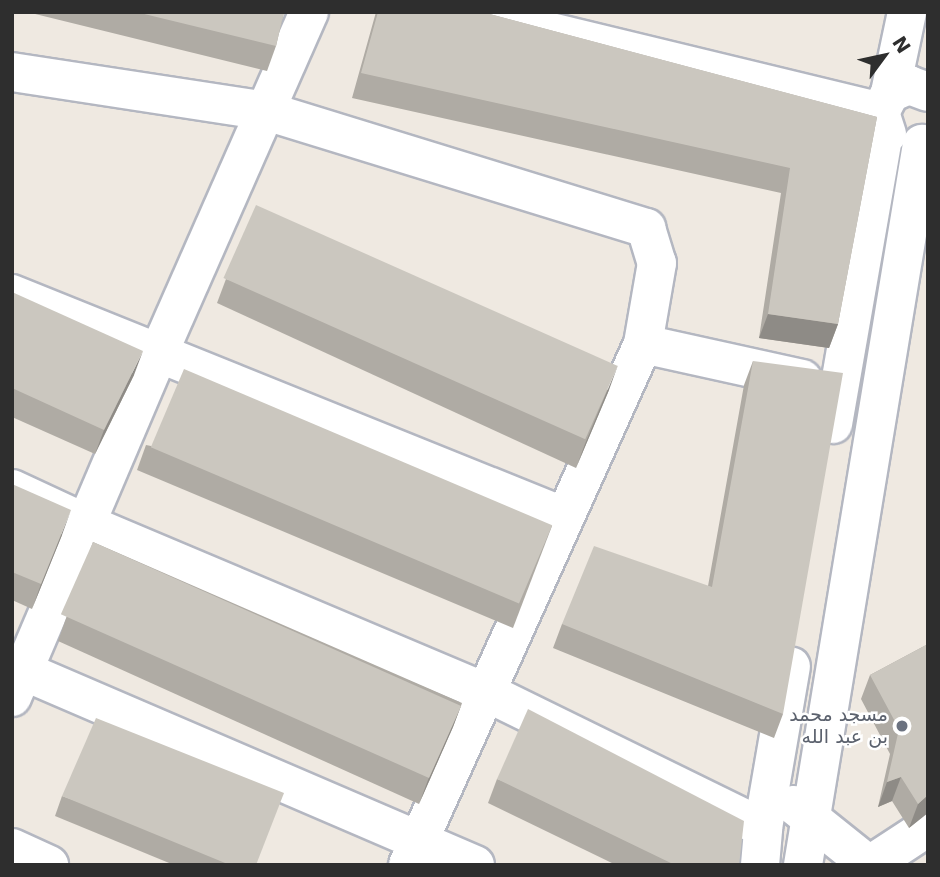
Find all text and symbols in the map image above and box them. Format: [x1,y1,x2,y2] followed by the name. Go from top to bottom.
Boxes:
[849,21,919,91] north arrow
[888,32,915,57] text: N
[789,704,888,748] place label: مسجد محمد بن عبد الله
[894,718,910,734] marker: مسجد محمد بن عبد الله

